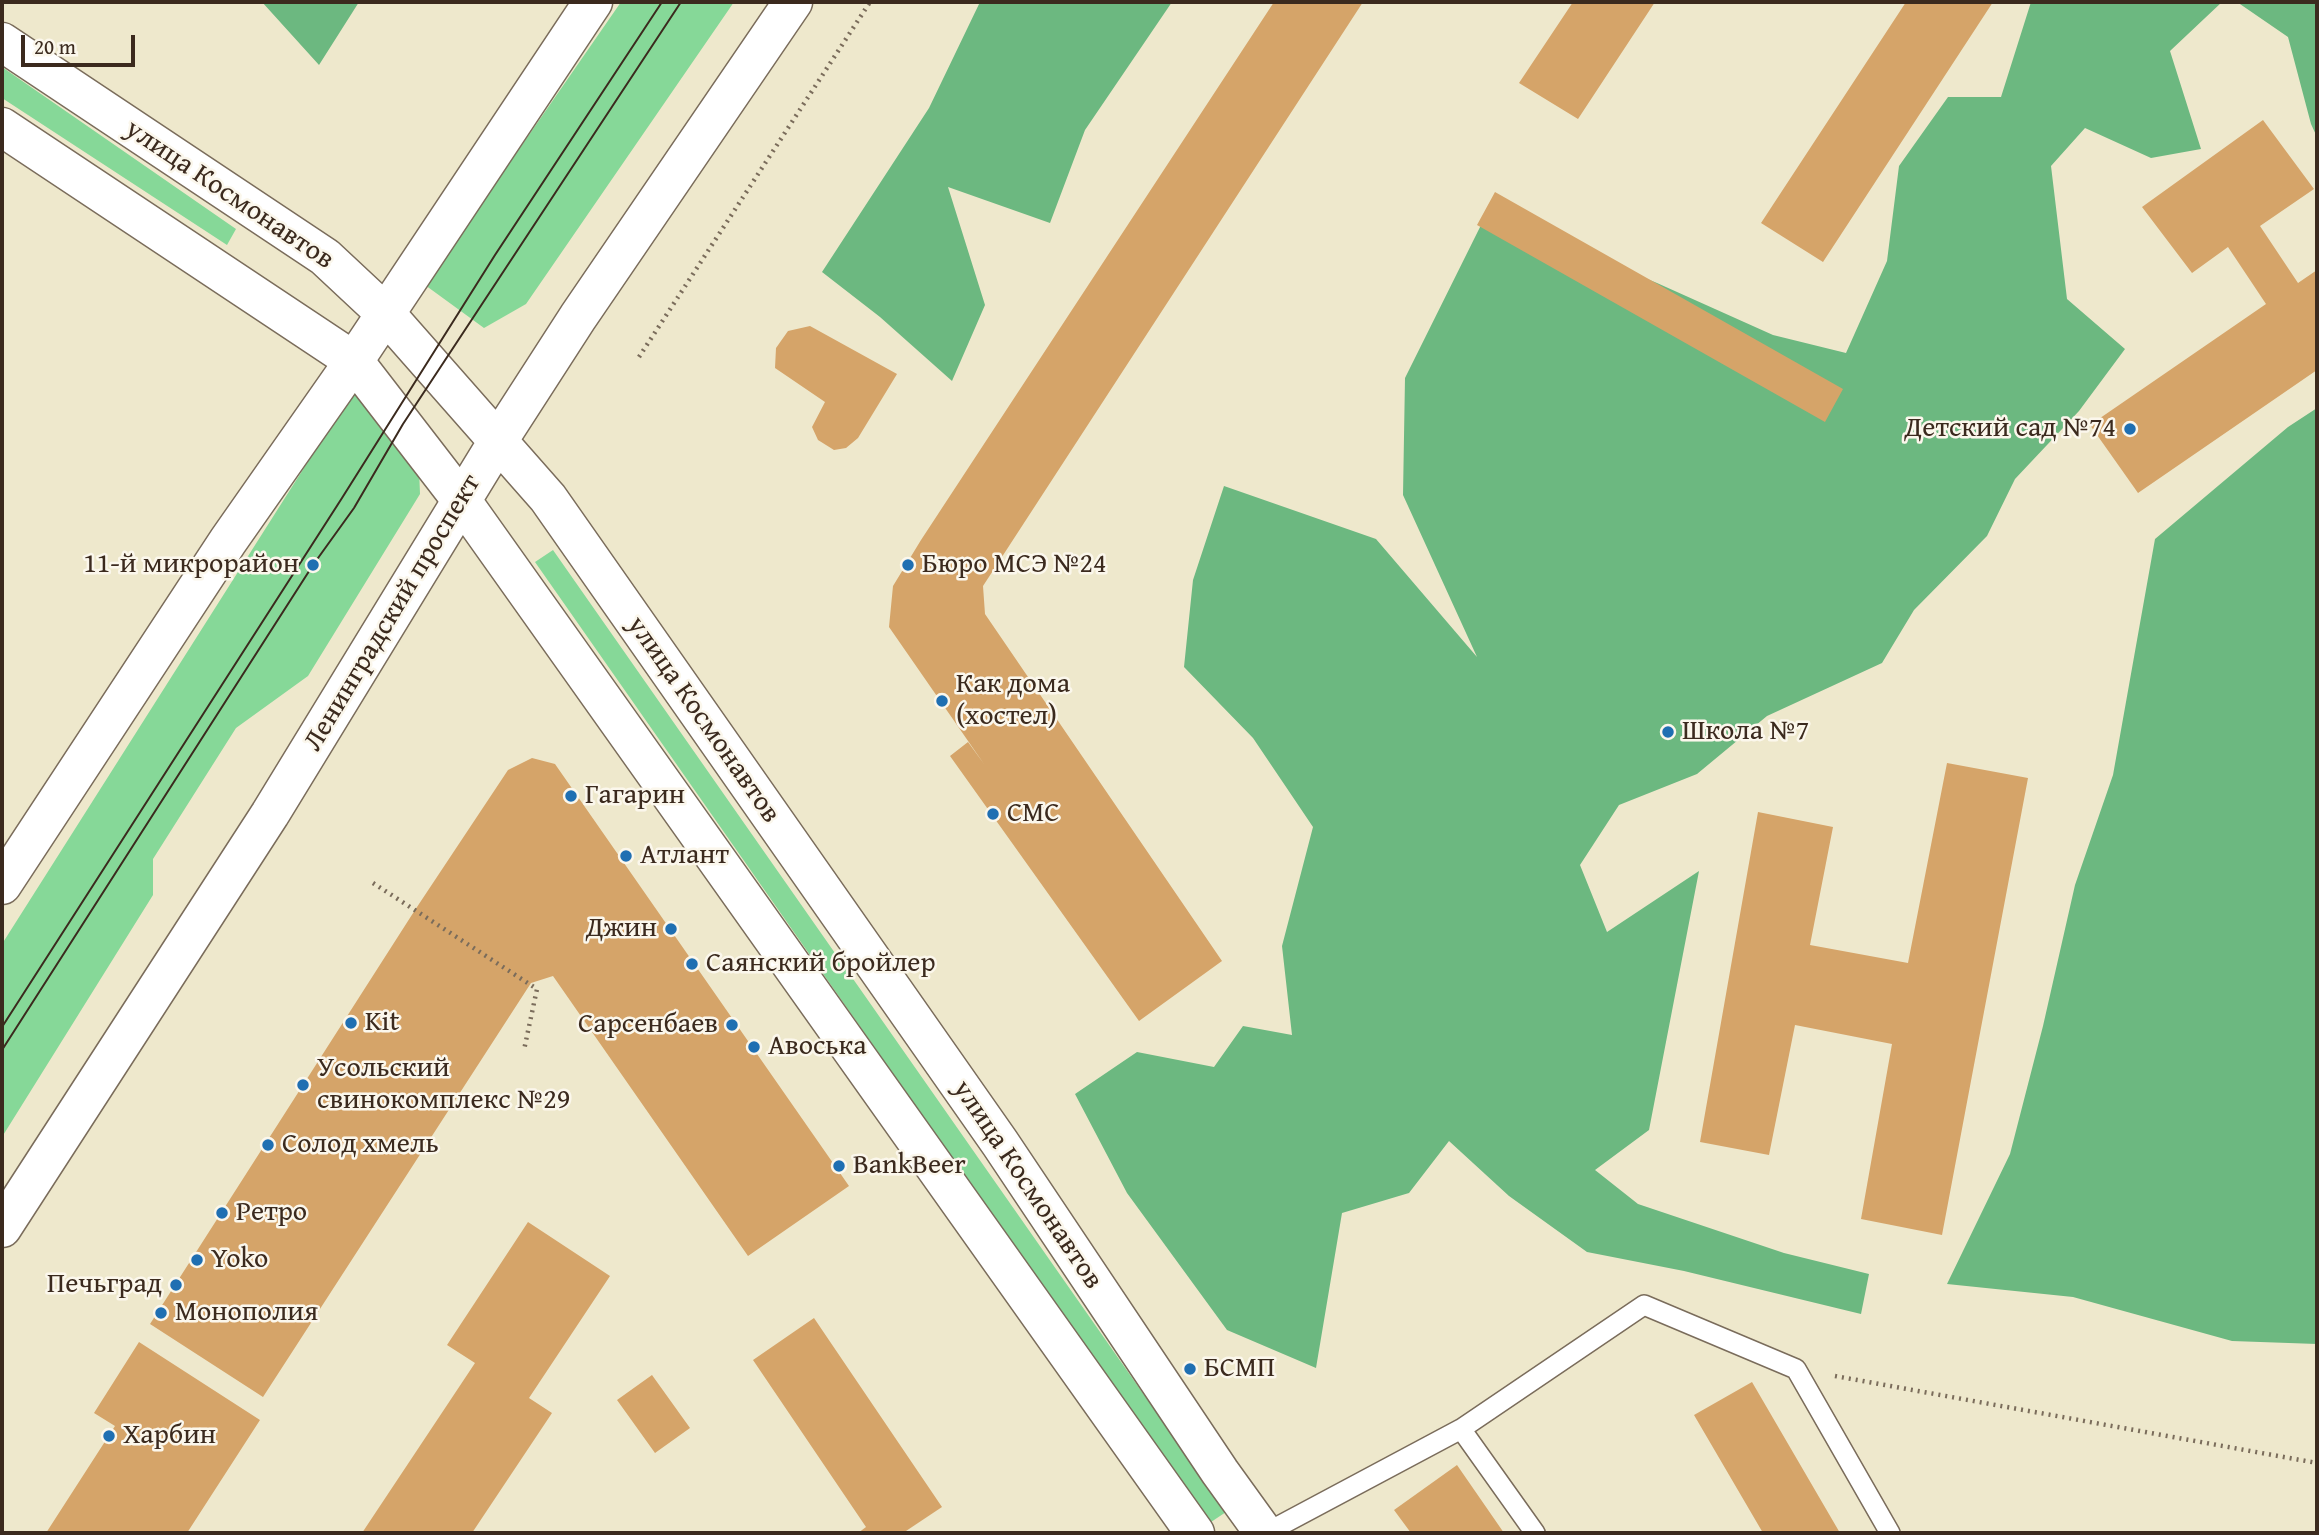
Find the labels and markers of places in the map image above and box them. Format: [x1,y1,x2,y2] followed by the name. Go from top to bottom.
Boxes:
[1904,412,2116,446] place label: Детский сад №74
[2122,421,2138,437] marker: Детский сад №74
[83,548,299,582] place label: 11-й микрорайон
[922,548,1106,582] place label: Бюро МСЭ №24
[305,557,321,573] marker: 11-й микрорайон
[900,557,916,573] marker: Бюро МСЭ №24
[956,668,1070,734] place label: Как дома (хостел)
[934,693,950,709] marker: Как дома (хостел)
[1682,715,1809,749] place label: Школа №7
[1660,724,1676,740] marker: Школа №7
[585,779,685,813] place label: Гагарин
[563,788,579,804] marker: Гагарин
[1007,797,1059,831] place label: СМС
[985,806,1001,822] marker: СМС
[640,839,729,873] place label: Атлант
[618,848,634,864] marker: Атлант
[586,912,657,946] place label: Джин
[663,921,679,937] marker: Джин
[706,947,936,981] place label: Саянский бройлер
[684,956,700,972] marker: Саянский бройлер
[365,1006,399,1040] place label: Kit
[578,1008,718,1042] place label: Сарсенбаев
[343,1015,359,1031] marker: Kit
[724,1017,740,1033] marker: Сарсенбаев
[768,1030,867,1064] place label: Авоська
[746,1039,762,1055] marker: Авоська
[317,1052,570,1118] place label: Усольский свинокомплекс №29
[295,1077,311,1093] marker: Усольский свинокомплекс №29
[282,1128,439,1162] place label: Солод хмель
[260,1137,276,1153] marker: Солод хмель
[853,1149,966,1183] place label: BankBeer
[831,1158,847,1174] marker: BankBeer
[236,1196,307,1230] place label: Ретро
[214,1205,230,1221] marker: Ретро
[211,1243,268,1277] place label: Yoko
[189,1252,205,1268] marker: Yoko
[47,1268,162,1302] place label: Печьград
[168,1277,184,1293] marker: Печьград
[175,1296,318,1330] place label: Монополия
[153,1305,169,1321] marker: Монополия
[1204,1352,1275,1386] place label: БСМП
[1182,1361,1198,1377] marker: БСМП
[123,1419,216,1453] place label: Харбин
[101,1428,117,1444] marker: Харбин

